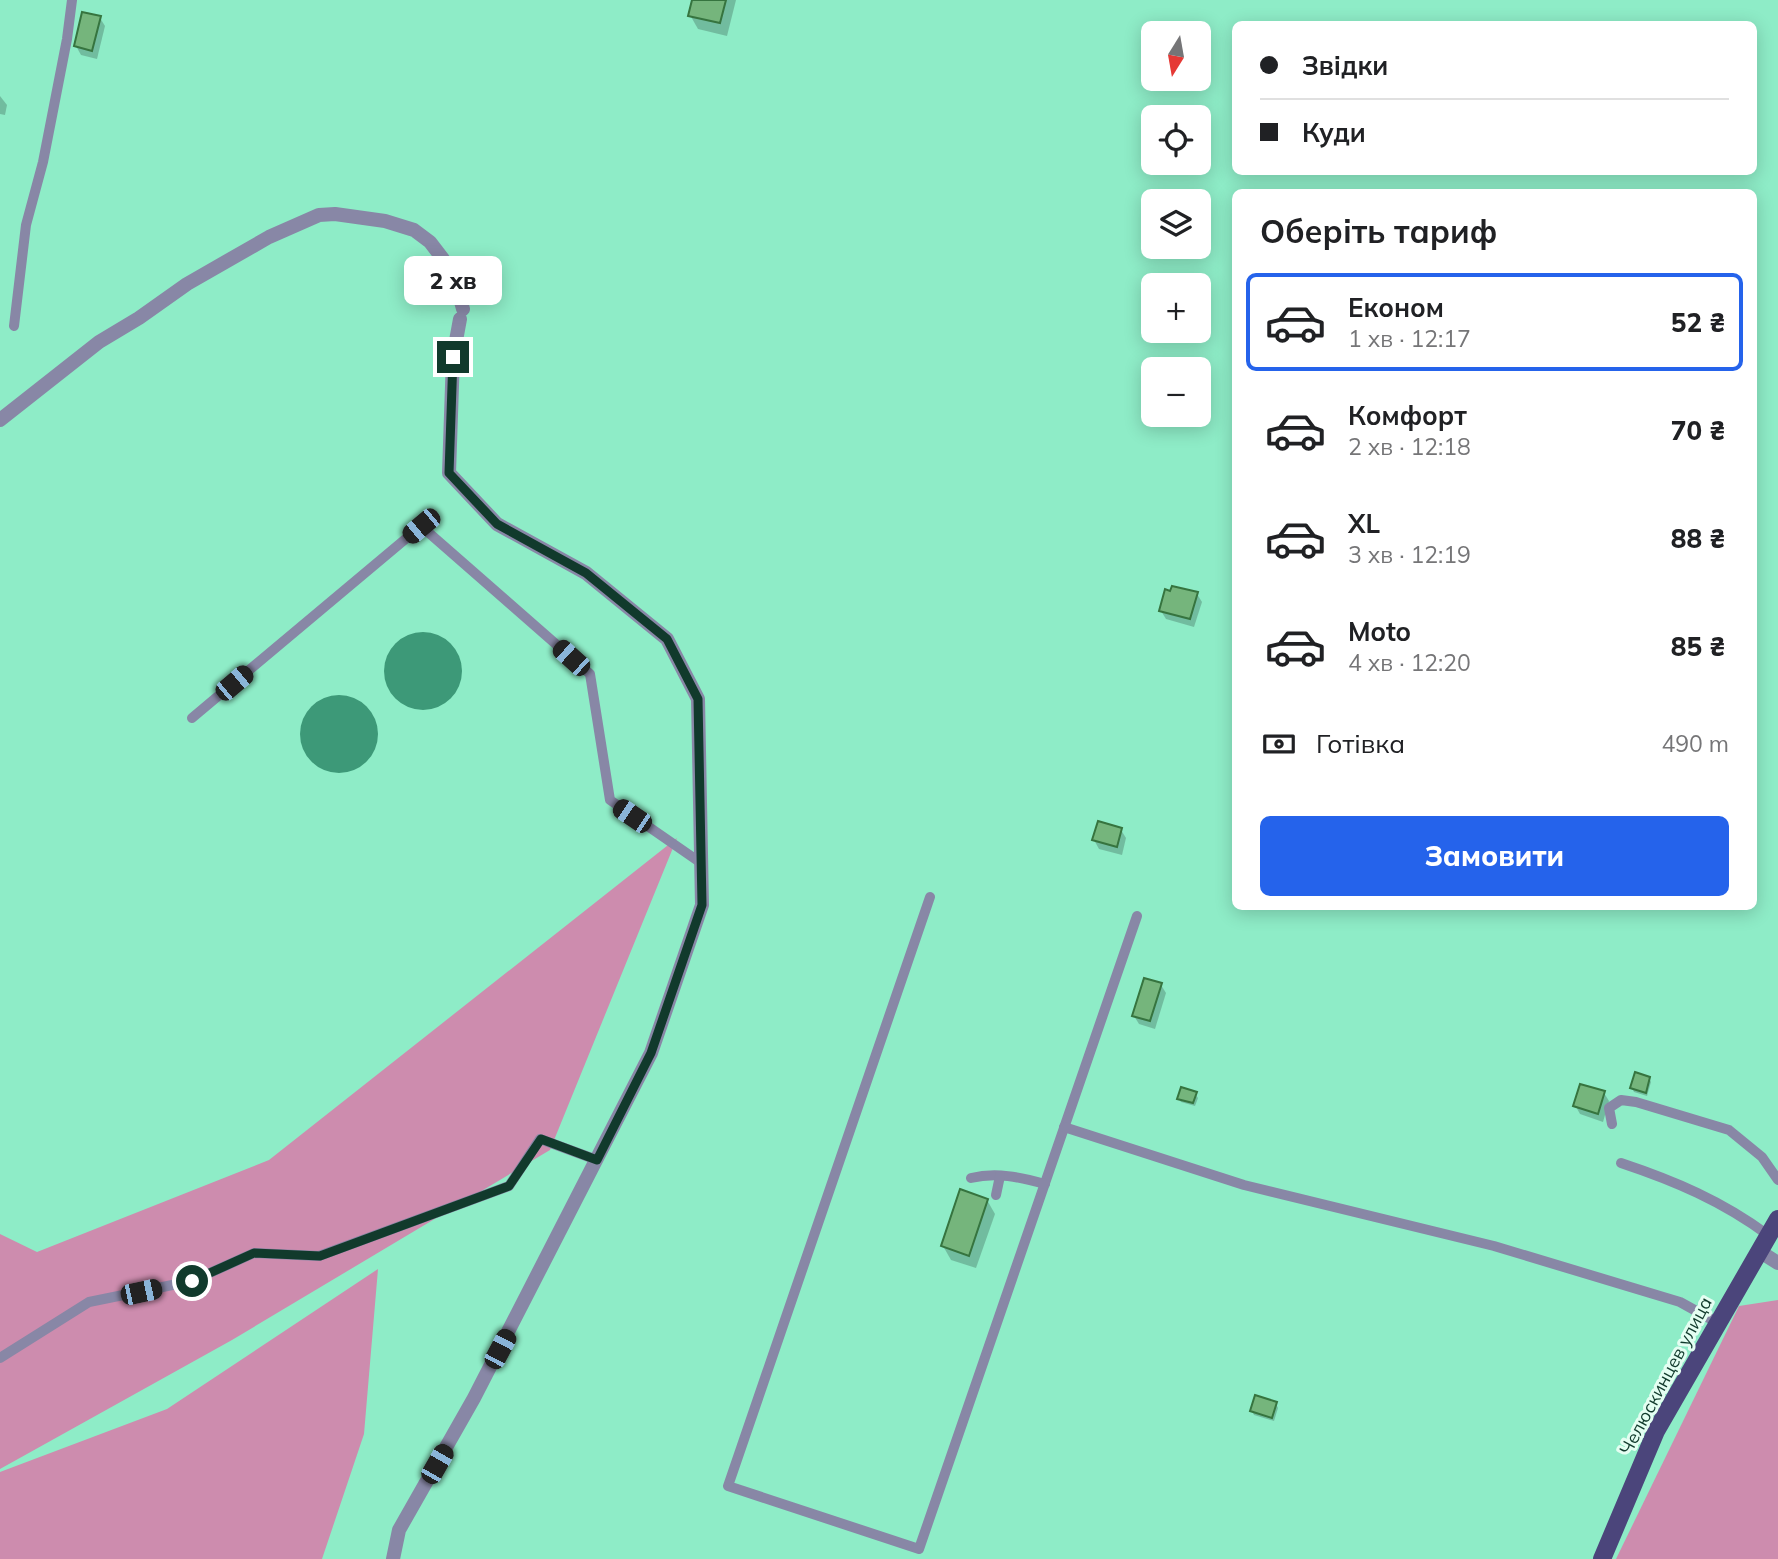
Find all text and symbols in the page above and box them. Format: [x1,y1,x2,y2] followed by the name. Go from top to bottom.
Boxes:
[1141,21,1211,91] north arrow
[1141,21,1211,427] map controls
[1302,49,1388,82] text: Звідки
[1141,105,1211,175] button: locate
[1302,116,1366,149] text: Куди
[1141,189,1211,259] button: layers
[1260,211,1497,251] text: Оберіть тариф
[404,256,502,304] callout: 2 хв
[429,266,477,295] text: 2 хв
[1141,273,1211,343] button: +
[1264,291,1327,354] icon: car
[1348,291,1444,324] text: Економ
[1671,306,1725,339] text: 52 ₴
[1348,324,1471,353] text: 1 хв · 12:17
[437,341,469,373] route end
[1141,357,1211,427] button: −
[1264,399,1327,462] icon: car
[1348,399,1467,432] text: Комфорт
[1671,414,1725,447] text: 70 ₴
[1348,432,1471,461] text: 2 хв · 12:18
[399,504,444,548] car
[1264,507,1327,570] icon: car
[1348,507,1380,540] text: XL
[1671,522,1725,555] text: 88 ₴
[1348,540,1471,569] text: 3 хв · 12:19
[1264,615,1327,678] icon: car
[1348,615,1411,648] text: Moto
[1671,630,1725,663] text: 85 ₴
[549,636,594,680] car
[1348,648,1471,677] text: 4 хв · 12:20
[212,661,257,705] car
[1260,725,1298,763] icon: cash
[1316,727,1405,760] text: Готівка
[1661,729,1729,758] text: 490 m
[609,796,656,836] car
[1260,816,1729,896] button: Замовити
[176,1265,208,1297] route start
[119,1277,164,1307] car
[1614,1293,1717,1459] street label: Челюскинцев улица
[481,1326,520,1372] car
[418,1441,457,1487] car

